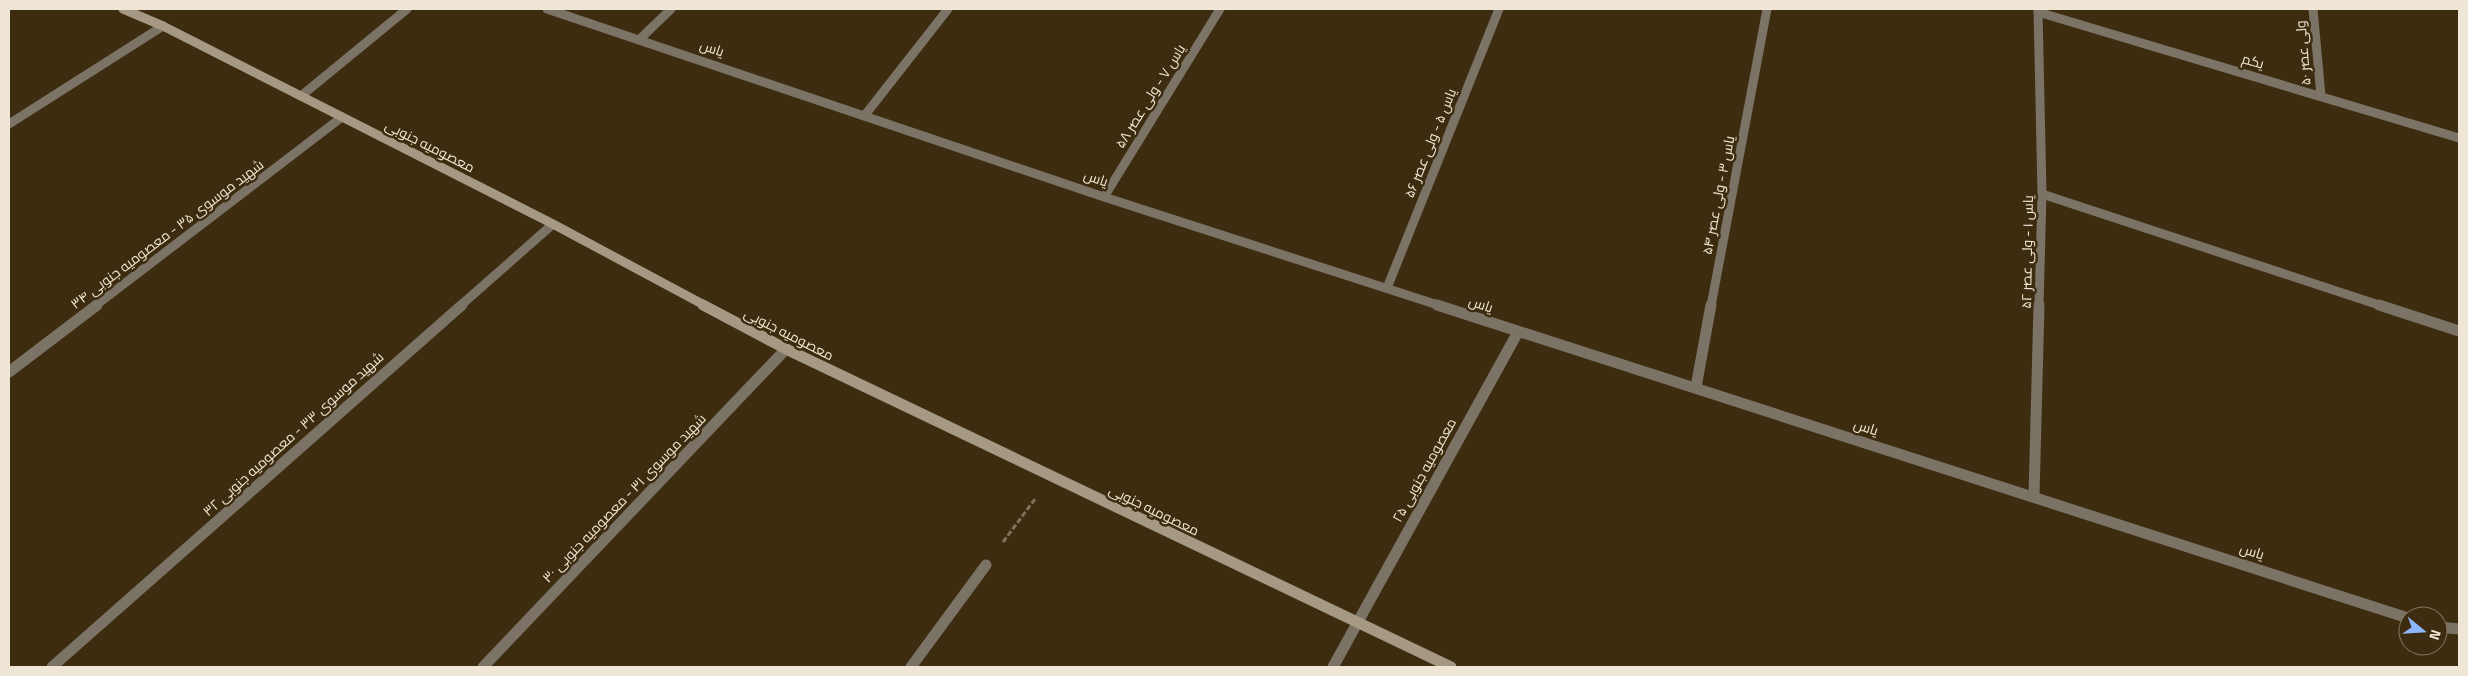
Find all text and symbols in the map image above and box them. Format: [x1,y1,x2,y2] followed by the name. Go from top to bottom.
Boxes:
[2289,20,2316,86] street label: ولی عصر ۵۰
[697,34,728,62] street label: یاس
[1109,39,1190,152] street label: یاس ۷ - ولی عصر ۵۸
[2240,47,2267,74] street label: یکم
[1398,85,1461,201] street label: یاس ۵ - ولی عصر ۵۶
[382,114,479,177] street label: معصومیه جنوبی
[1696,133,1739,256] street label: یاس ۳ - ولی عصر ۵۴
[66,154,268,313] street label: شهید موسوی ۳۵ - معصومیه جنوبی ۳۴
[1081,164,1112,192] street label: یاس
[2015,195,2038,309] street label: یاس ۱ - ولی عصر ۵۲
[1466,290,1497,318] street label: یاس
[741,302,838,365] street label: معصومیه جنوبی
[197,346,388,521] street label: شهید موسوی ۳۳ - معصومیه جنوبی ۳۲
[537,408,710,587] street label: شهید موسوی ۳۱ - معصومیه جنوبی ۳۰
[1851,413,1881,440] street label: یاس
[1386,414,1461,526] street label: معصومیه جنوبی ۲۵
[1105,479,1203,541] street label: معصومیه جنوبی
[2237,537,2267,564] street label: یاس
[2398,606,2448,656] north arrow
[2424,627,2447,643] text: N

